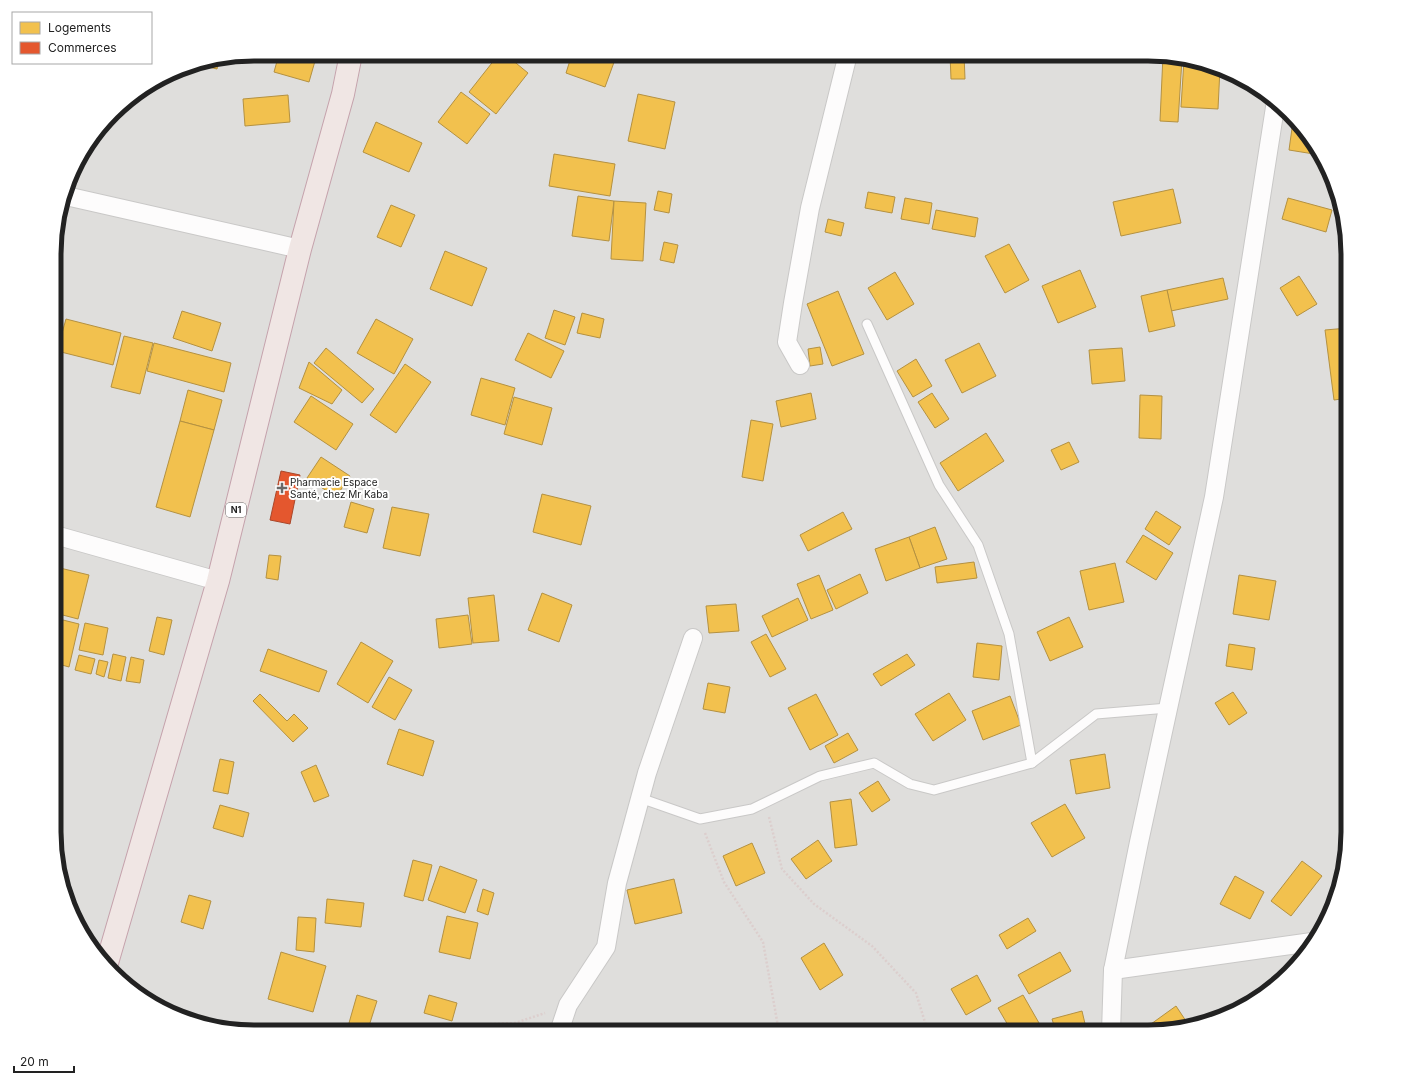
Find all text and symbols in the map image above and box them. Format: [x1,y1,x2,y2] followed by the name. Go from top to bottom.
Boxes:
[12,12,152,64] legend
[48,20,111,35] text: Logements
[48,40,116,55] text: Commerces
[290,476,388,500] place label: Pharmacie Espace Santé, chez Mr Kaba
[277,483,287,493] marker: Pharmacie Espace Santé, chez Mr Kaba
[226,503,246,517] road number: N1
[14,1048,74,1074] scale bar
[20,1054,49,1069] text: 20 m

